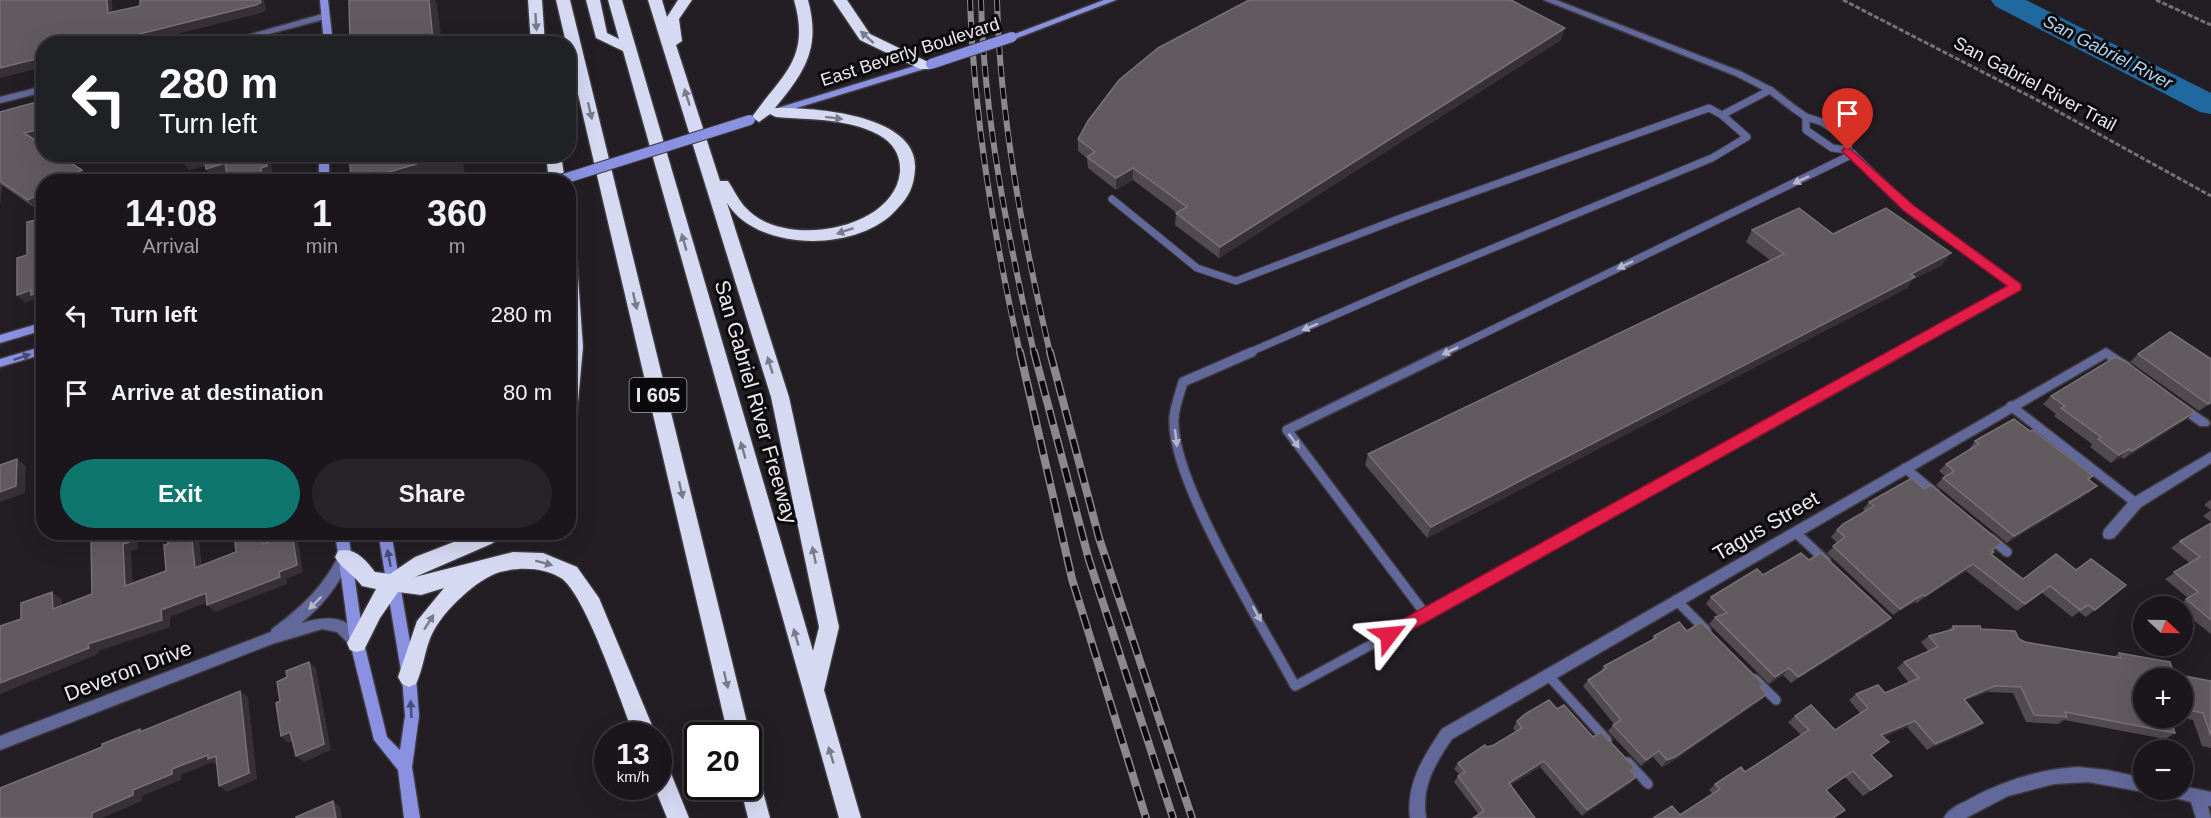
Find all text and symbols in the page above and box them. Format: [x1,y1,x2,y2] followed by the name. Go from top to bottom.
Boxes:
[2040,11,2177,94] water label: San Gabriel River
[532,12,541,31] one-way arrow
[818,14,1002,90] street label: East Beverly Boulevard
[860,31,875,44] one-way arrow
[1950,33,2120,135] street label: San Gabriel River Trail
[60,60,138,138] icon: left
[159,60,278,107] text: 280 m
[681,88,691,106] one-way arrow
[1822,88,1873,150] pin
[1831,97,1864,130] icon: arrive
[586,102,596,120] one-way arrow
[159,109,257,139] text: Turn left
[825,114,844,123] one-way arrow
[1792,175,1809,185] one-way arrow
[125,193,217,234] text: 14:08
[312,193,332,234] text: 1
[427,193,487,234] text: 360
[836,227,854,236] one-way arrow
[679,233,688,251] one-way arrow
[143,235,199,257] text: Arrival
[306,235,338,257] text: min
[449,235,465,257] text: m
[1617,261,1634,270] one-way arrow
[711,278,802,527] street label: San Gabriel River Freeway
[631,291,641,310] one-way arrow
[60,299,93,332] icon: left
[111,302,197,327] text: Turn left
[491,302,552,327] text: 280 m
[1300,322,1318,332] one-way arrow
[1441,345,1459,355] one-way arrow
[13,351,31,361] one-way arrow
[765,356,774,374] one-way arrow
[60,377,93,410] icon: arrive
[630,378,686,412] road number: I 605
[111,380,324,405] text: Arrive at destination
[503,380,552,405] text: 80 m
[1172,428,1181,447] one-way arrow
[1288,433,1300,448] one-way arrow
[738,440,747,458] one-way arrow
[60,459,300,528] button: Exit
[312,459,552,528] button: Share
[676,481,686,499] one-way arrow
[1709,486,1823,565] street label: Tagus Street
[809,545,818,564] one-way arrow
[384,549,393,568] one-way arrow
[535,559,553,569] one-way arrow
[308,596,322,610] one-way arrow
[2133,596,2193,656] north arrow
[2133,596,2193,800] map controls
[1357,603,1421,667] position arrow
[1252,606,1262,623] one-way arrow
[423,614,434,630] one-way arrow
[791,628,801,646] one-way arrow
[61,636,195,705] street label: Deveron Drive
[2133,668,2193,728] button: +
[722,671,732,689] one-way arrow
[406,699,415,718] one-way arrow
[684,722,762,800] speed limit sign: 20
[616,737,650,770] text: 13
[2133,740,2193,800] button: −
[826,746,835,764] one-way arrow
[617,768,649,785] text: km/h

